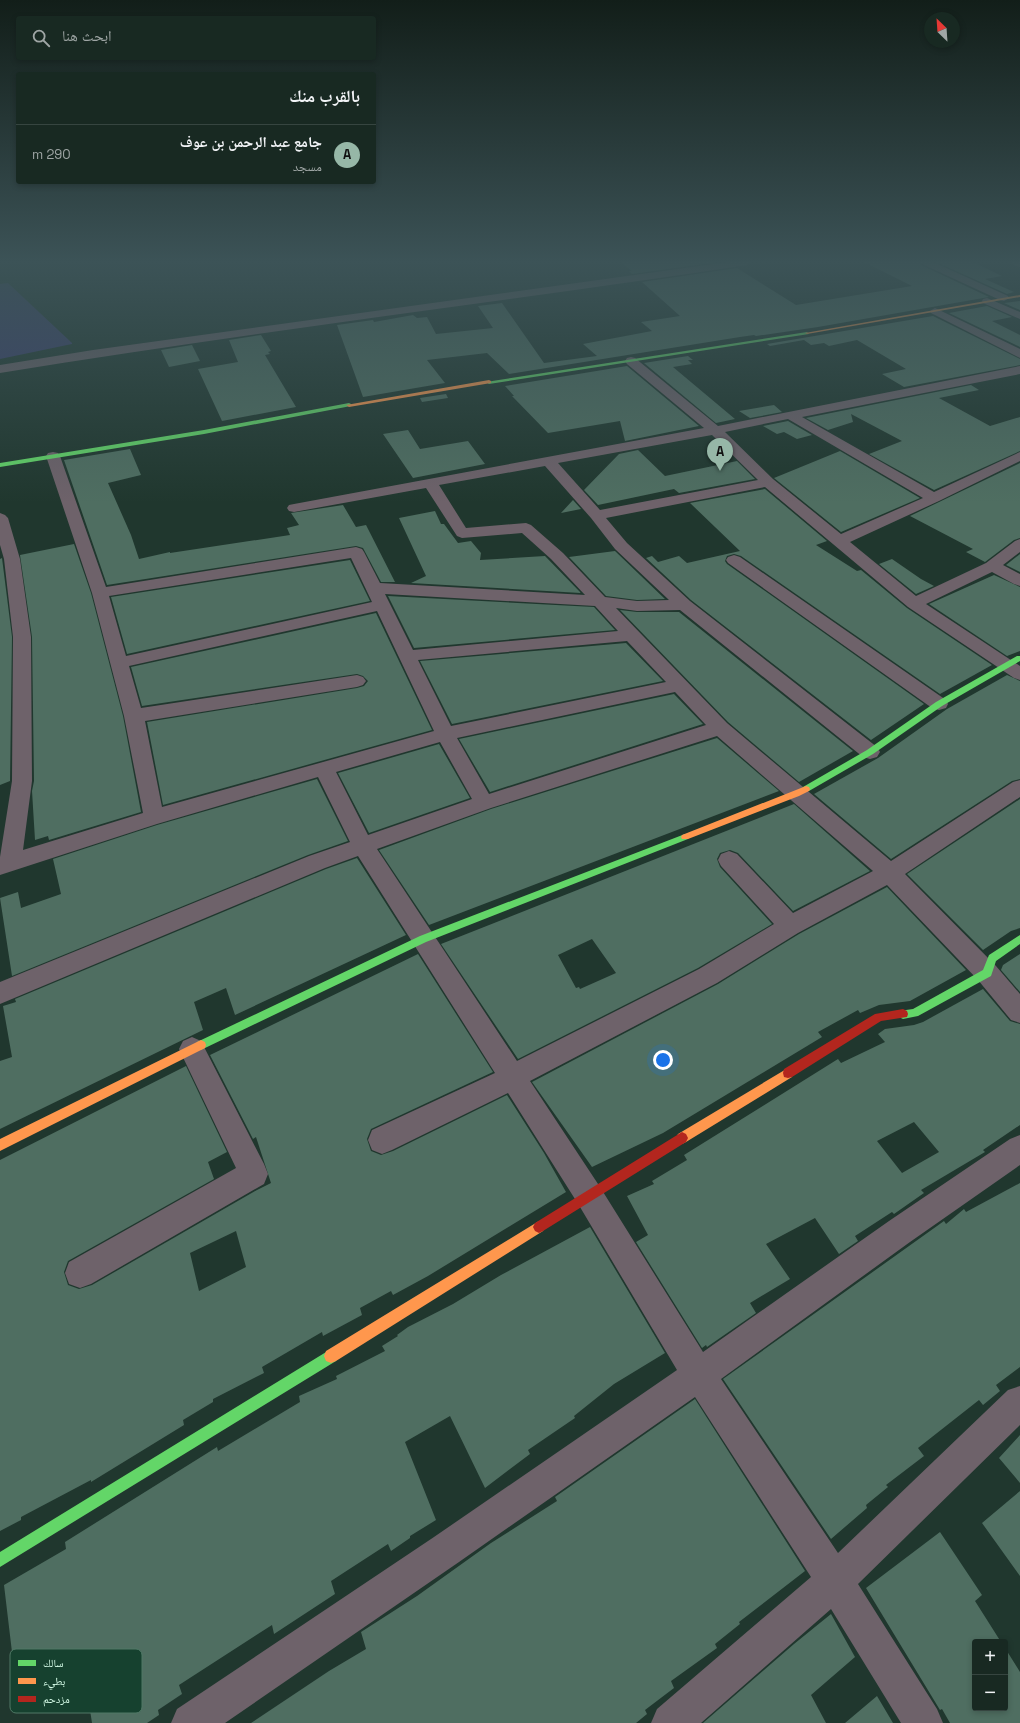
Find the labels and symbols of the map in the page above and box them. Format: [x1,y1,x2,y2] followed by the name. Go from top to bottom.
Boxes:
[924,12,960,48] north arrow
[707,438,733,471] pin: A
[653,1050,673,1070] your location
[10,1649,142,1713] legend
[43,1656,63,1670] text: سالك
[43,1674,65,1690] text: بطيء
[43,1692,70,1707] text: مزدحم

